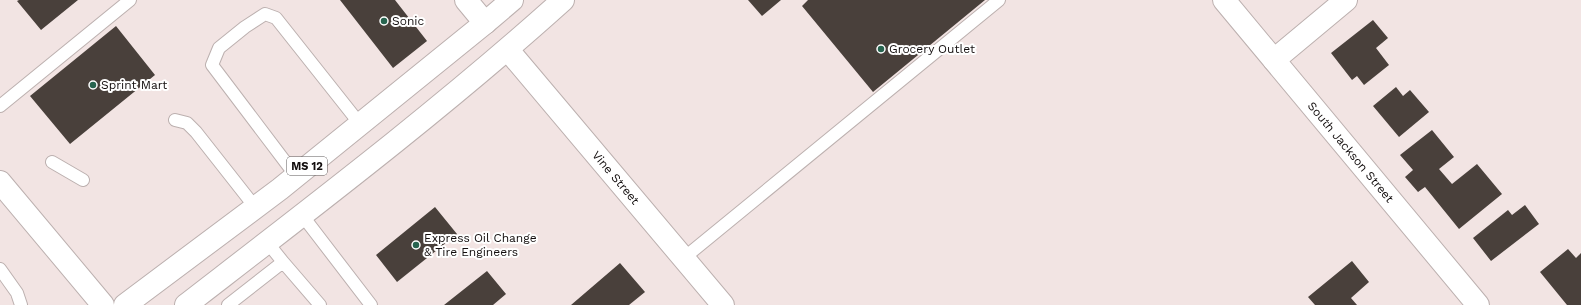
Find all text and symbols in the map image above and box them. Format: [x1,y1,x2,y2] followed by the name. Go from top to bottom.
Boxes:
[392,14,425,28] place label: Sonic
[379,16,389,26] marker: Sonic
[889,42,975,56] place label: Grocery Outlet
[876,44,886,54] marker: Grocery Outlet
[101,78,167,92] place label: Sprint Mart
[88,80,98,90] marker: Sprint Mart
[1305,99,1397,205] street label: South Jackson Street
[589,148,642,207] street label: Vine Street
[287,157,327,175] road number: MS 12
[424,231,537,259] place label: Express Oil Change & Tire Engineers
[411,240,421,250] marker: Express Oil Change & Tire Engineers

